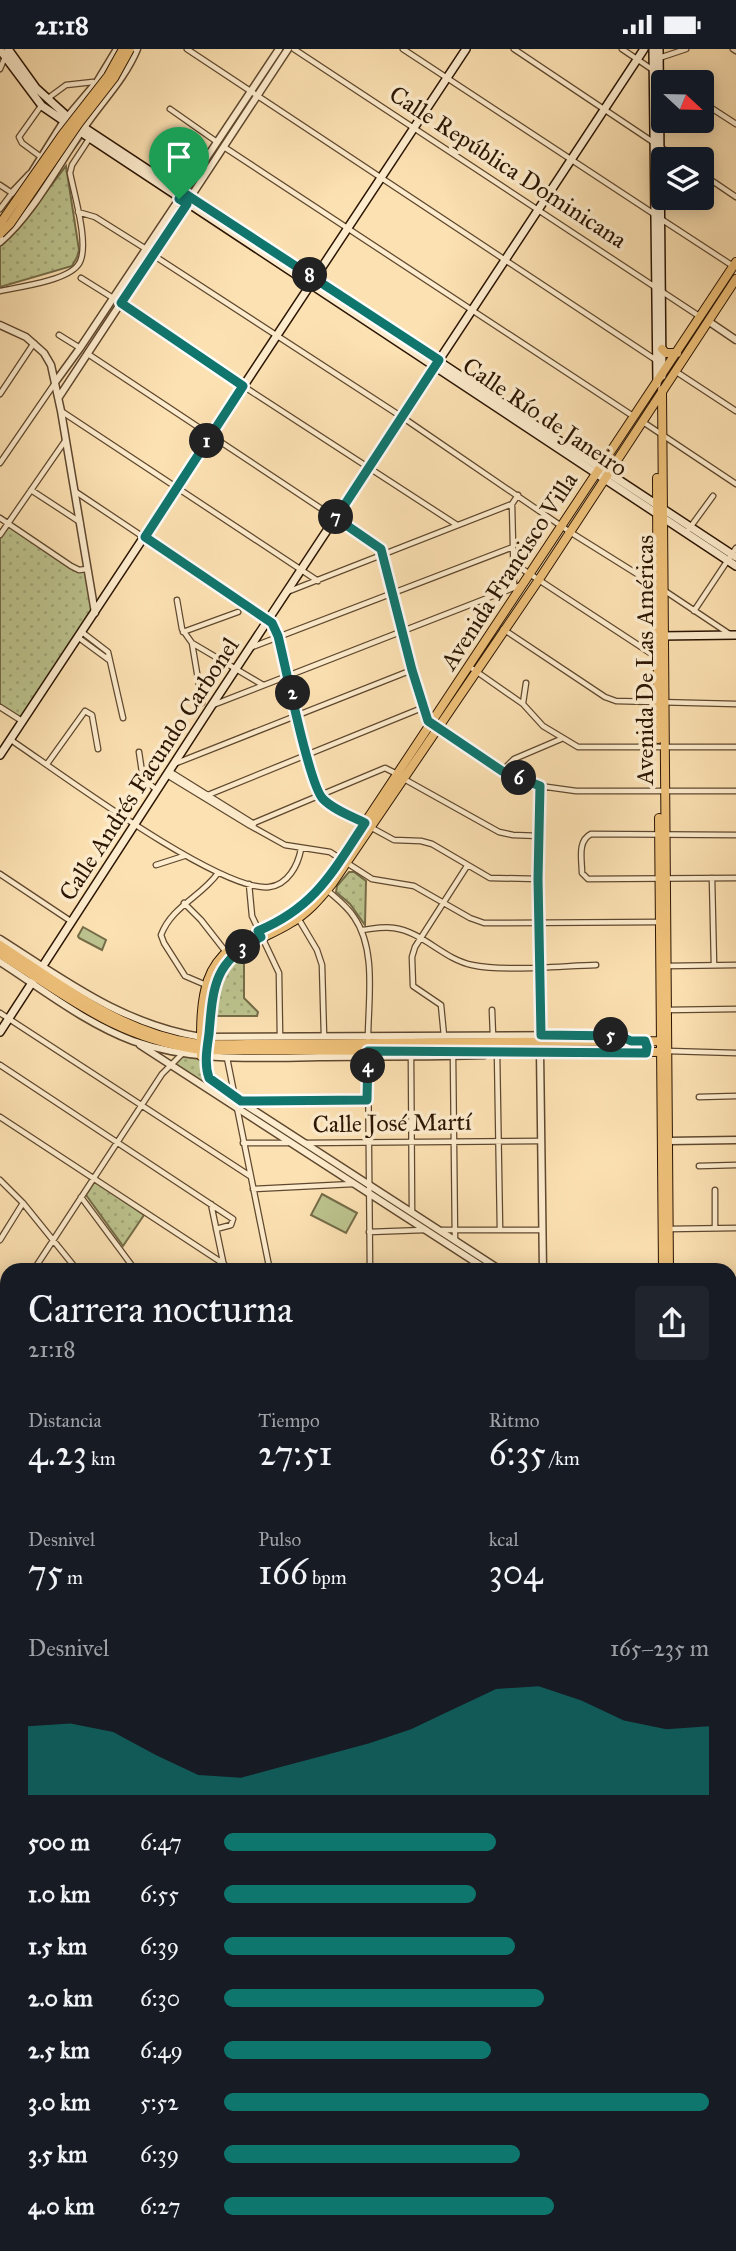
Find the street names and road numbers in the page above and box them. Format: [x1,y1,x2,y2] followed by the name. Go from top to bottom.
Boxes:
[384,79,633,255] street label: Calle República Dominicana
[457,351,633,483] street label: Calle Río de Janeiro
[433,466,585,676] street label: Avenida Francisco Villa
[630,535,660,786] street label: Avenida De Las Américas
[53,631,246,906] street label: Calle Andrés Facundo Carbonel
[312,1107,473,1139] street label: Calle José Martí

